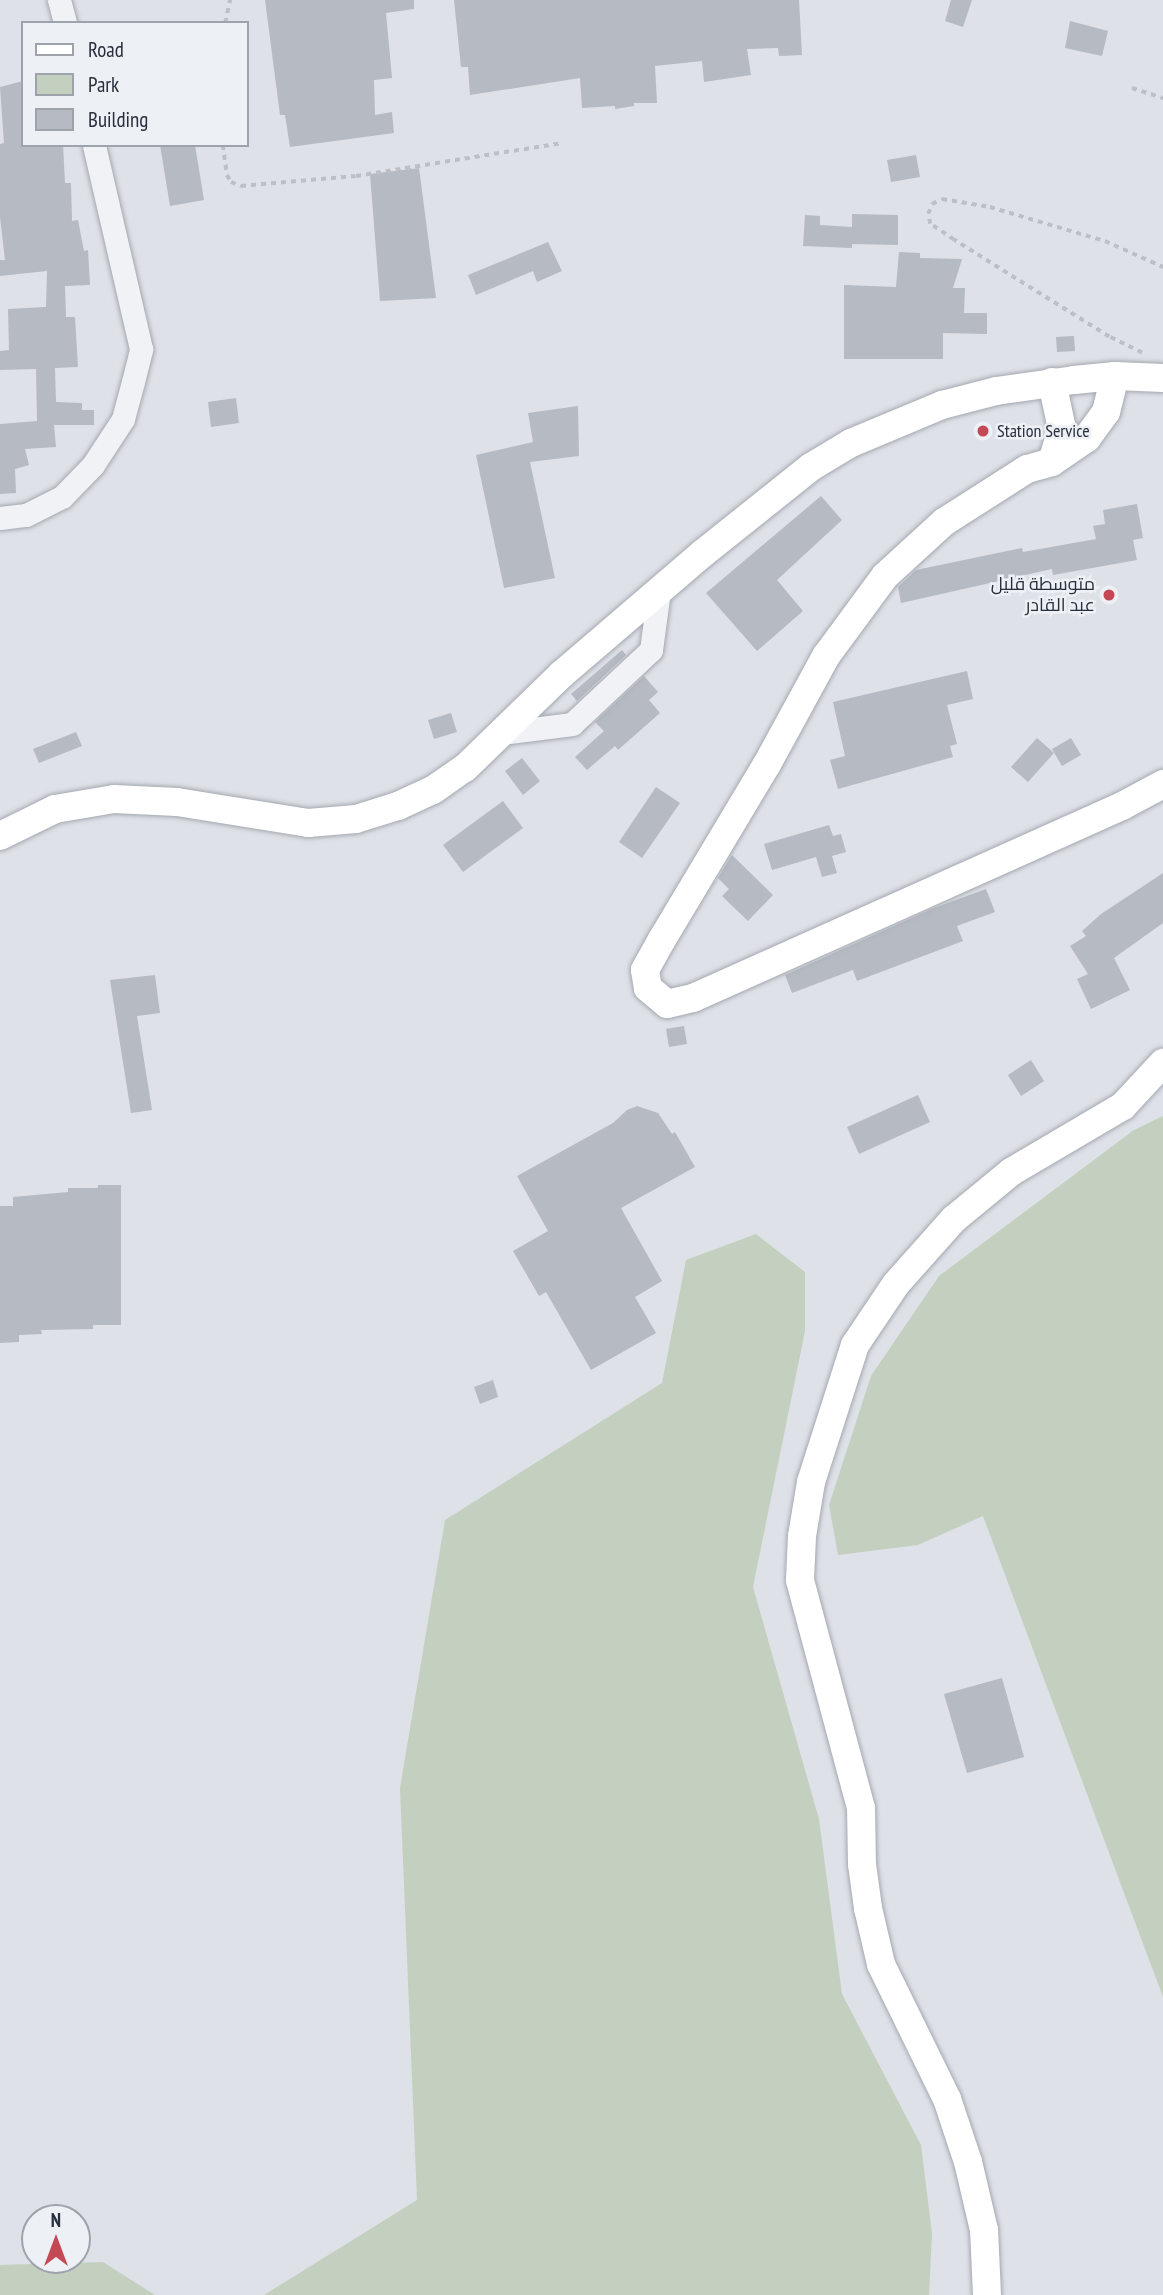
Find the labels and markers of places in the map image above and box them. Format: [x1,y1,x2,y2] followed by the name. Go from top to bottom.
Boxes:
[997,420,1090,442] place label: Station Service
[975,423,991,439] marker: Station Service
[991,574,1095,616] place label: متوسطة قليل عبد القادر
[1101,587,1117,603] marker: متوسطة قليل عبد القادر

